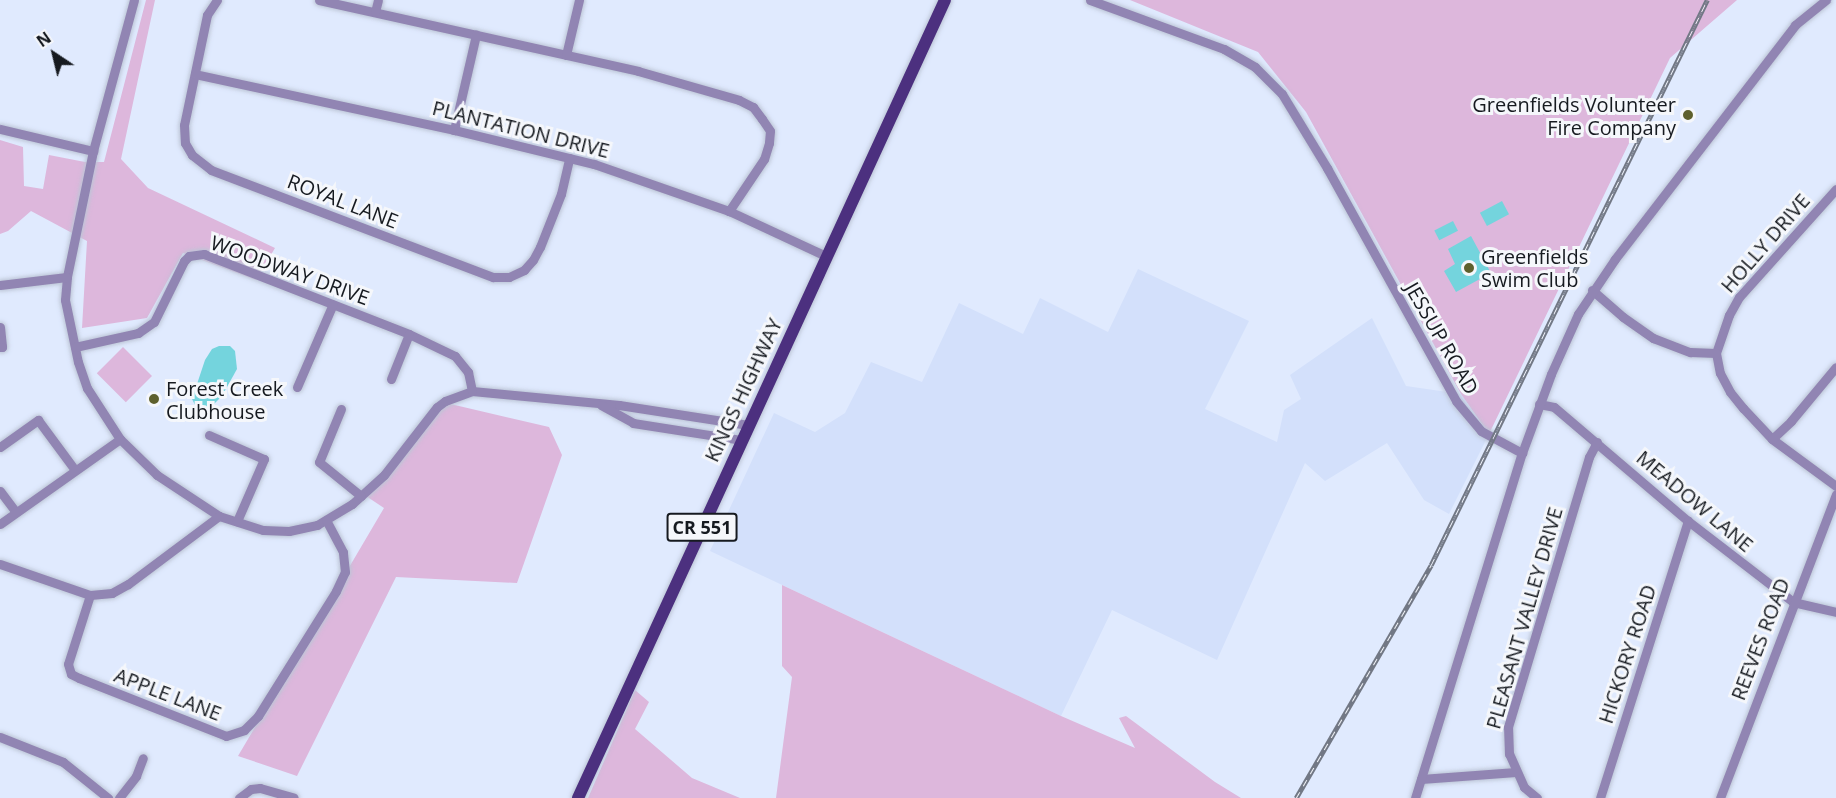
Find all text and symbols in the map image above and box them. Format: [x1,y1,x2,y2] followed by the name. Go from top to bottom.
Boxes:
[24,24,84,84] north arrow
[32,27,55,52] text: N
[1472,92,1676,139] place label: Greenfields Volunteer Fire Company
[430,95,612,163] street label: PLANTATION DRIVE
[1681,108,1695,122] marker: Greenfields Volunteer Fire Company
[284,169,402,233] street label: ROYAL LANE
[1716,189,1814,297] street label: HOLLY DRIVE
[207,230,373,310] street label: WOODWAY DRIVE
[1481,244,1588,291] place label: Greenfields Swim Club
[1462,261,1476,275] marker: Greenfields Swim Club
[1400,278,1484,398] street label: JESSUP ROAD
[699,314,787,466] street label: KINGS HIGHWAY
[166,376,283,423] place label: Forest Creek Clubhouse
[147,392,161,406] marker: Forest Creek Clubhouse
[1632,445,1758,557] street label: MEADOW LANE
[1481,504,1567,732] street label: PLEASANT VALLEY DRIVE
[666,512,738,542] road number: CR 551
[1726,575,1794,703] street label: REEVES ROAD
[1593,582,1661,726] street label: HICKORY ROAD
[111,663,225,725] street label: APPLE LANE

